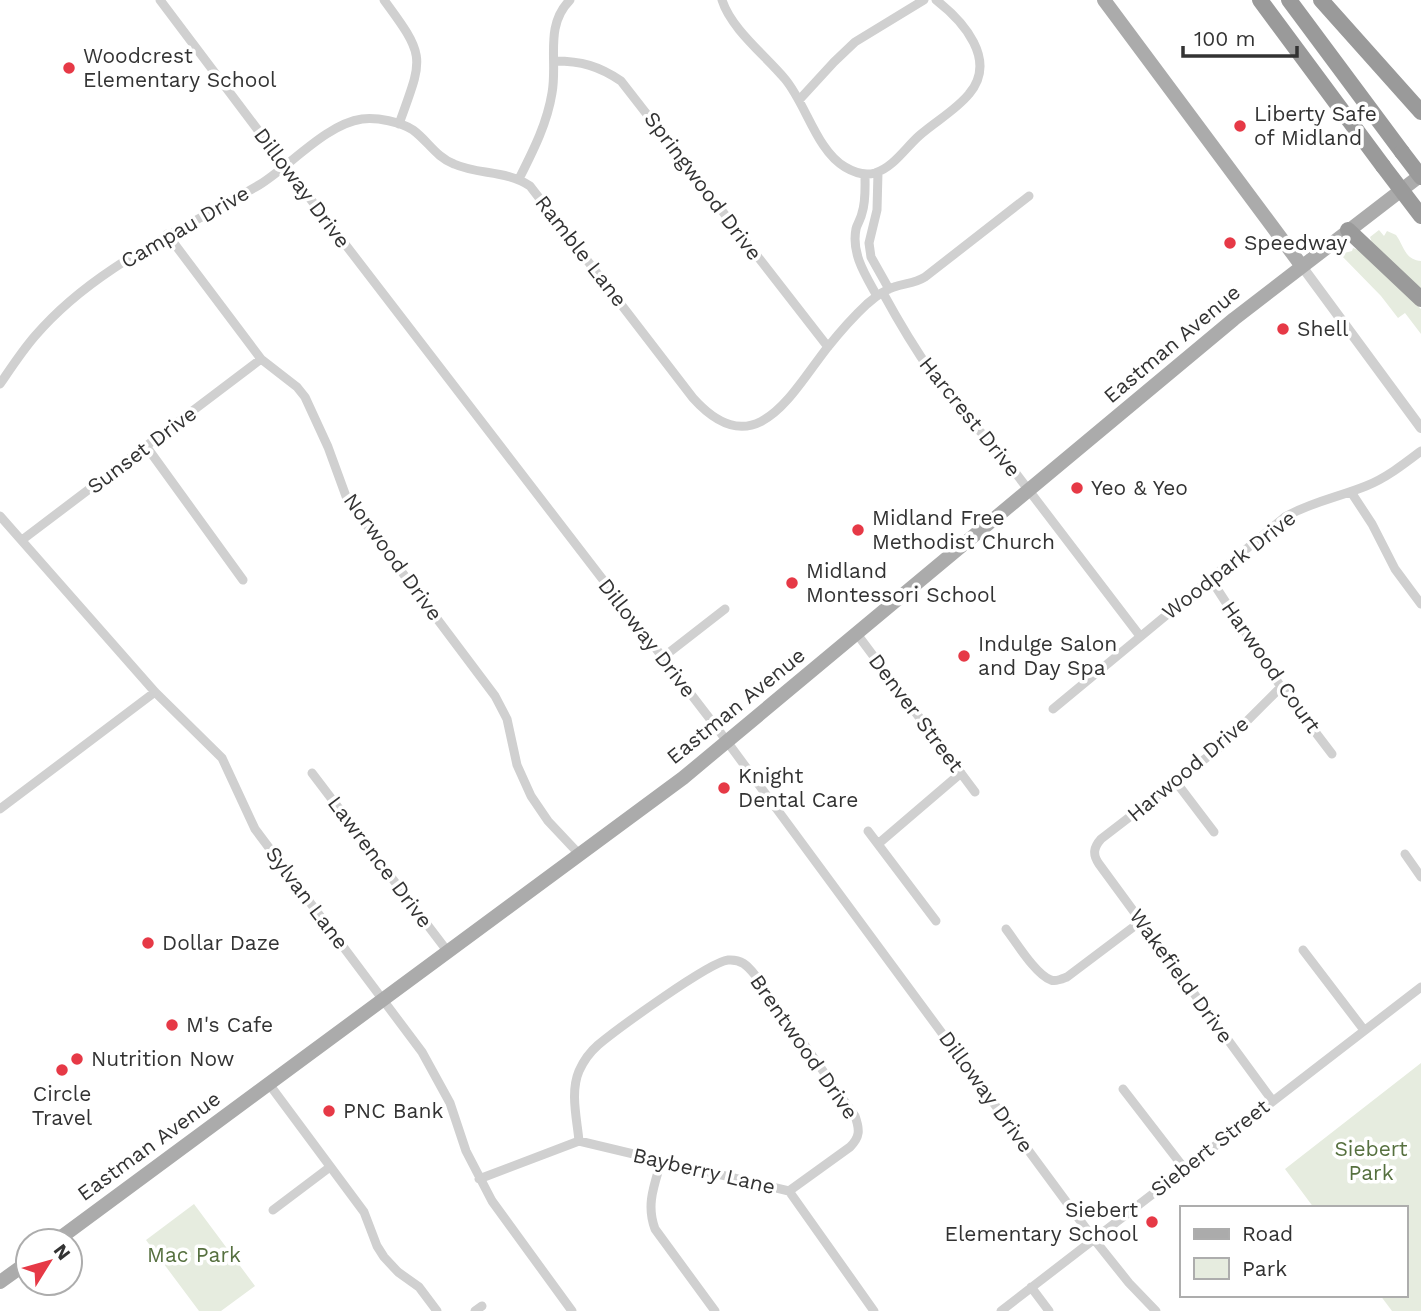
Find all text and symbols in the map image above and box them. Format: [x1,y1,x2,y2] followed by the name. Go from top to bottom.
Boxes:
[1183,14,1297,58] scale bar
[1194,26,1256,51] text: 100 m
[83,43,277,92] place label: Woodcrest Elementary School
[61,60,77,76] marker: Woodcrest Elementary School
[1254,101,1377,150] place label: Liberty Safe of Midland
[639,106,767,265] street label: Springwood Drive
[1232,118,1248,134] marker: Liberty Safe of Midland
[249,123,356,253] street label: Dilloway Drive
[116,180,253,273] street label: Campau Drive
[530,190,633,311] street label: Ramble Lane
[1244,230,1348,255] place label: Speedway
[1222,235,1238,251] marker: Speedway
[1098,279,1245,408] street label: Eastman Avenue
[1297,316,1349,341] place label: Shell
[1275,321,1291,337] marker: Shell
[914,352,1026,482] street label: Harcrest Drive
[82,400,201,499] street label: Sunset Drive
[1091,475,1188,500] place label: Yeo & Yeo
[1069,480,1085,496] marker: Yeo & Yeo
[339,488,448,625] street label: Norwood Drive
[872,505,1055,554] place label: Midland Free Methodist Church
[1157,505,1300,624] street label: Woodpark Drive
[850,522,866,538] marker: Midland Free Methodist Church
[806,558,997,607] place label: Midland Montessori School
[593,573,702,702] street label: Dilloway Drive
[784,575,800,591] marker: Midland Montessori School
[1217,596,1326,738] street label: Harwood Court
[978,631,1117,680] place label: Indulge Salon and Day Spa
[662,642,810,769] street label: Eastman Avenue
[956,648,972,664] marker: Indulge Salon and Day Spa
[864,649,969,777] street label: Denver Street
[1122,711,1253,827] street label: Harwood Drive
[738,763,858,812] place label: Knight Dental Care
[716,780,732,796] marker: Knight Dental Care
[323,791,438,932] street label: Lawrence Drive
[261,841,354,954] street label: Sylvan Lane
[1124,904,1238,1048] street label: Wakefield Drive
[162,930,280,955] place label: Dollar Daze
[140,935,156,951] marker: Dollar Daze
[745,970,864,1124] street label: Brentwood Drive
[186,1012,273,1037] place label: M's Cafe
[164,1017,180,1033] marker: M's Cafe
[934,1026,1039,1157] street label: Dilloway Drive
[91,1046,234,1071] place label: Nutrition Now
[69,1051,85,1067] marker: Nutrition Now
[54,1062,70,1078] marker: Circle Travel
[32,1081,93,1130] place label: Circle Travel
[72,1085,225,1206] street label: Eastman Avenue
[1145,1093,1274,1202] street label: Siebert Street
[343,1098,443,1123] place label: PNC Bank
[321,1103,337,1119] marker: PNC Bank
[1334,1136,1408,1185] park label: Siebert Park
[631,1142,778,1199] street label: Bayberry Lane
[945,1197,1139,1246] place label: Siebert Elementary School
[1180,1206,1407,1297] legend
[1144,1214,1160,1230] marker: Siebert Elementary School
[1242,1221,1293,1246] text: Road
[14,1227,84,1297] north arrow
[49,1240,76,1265] text: N
[147,1242,241,1267] park label: Mac Park
[1242,1256,1287,1281] text: Park

